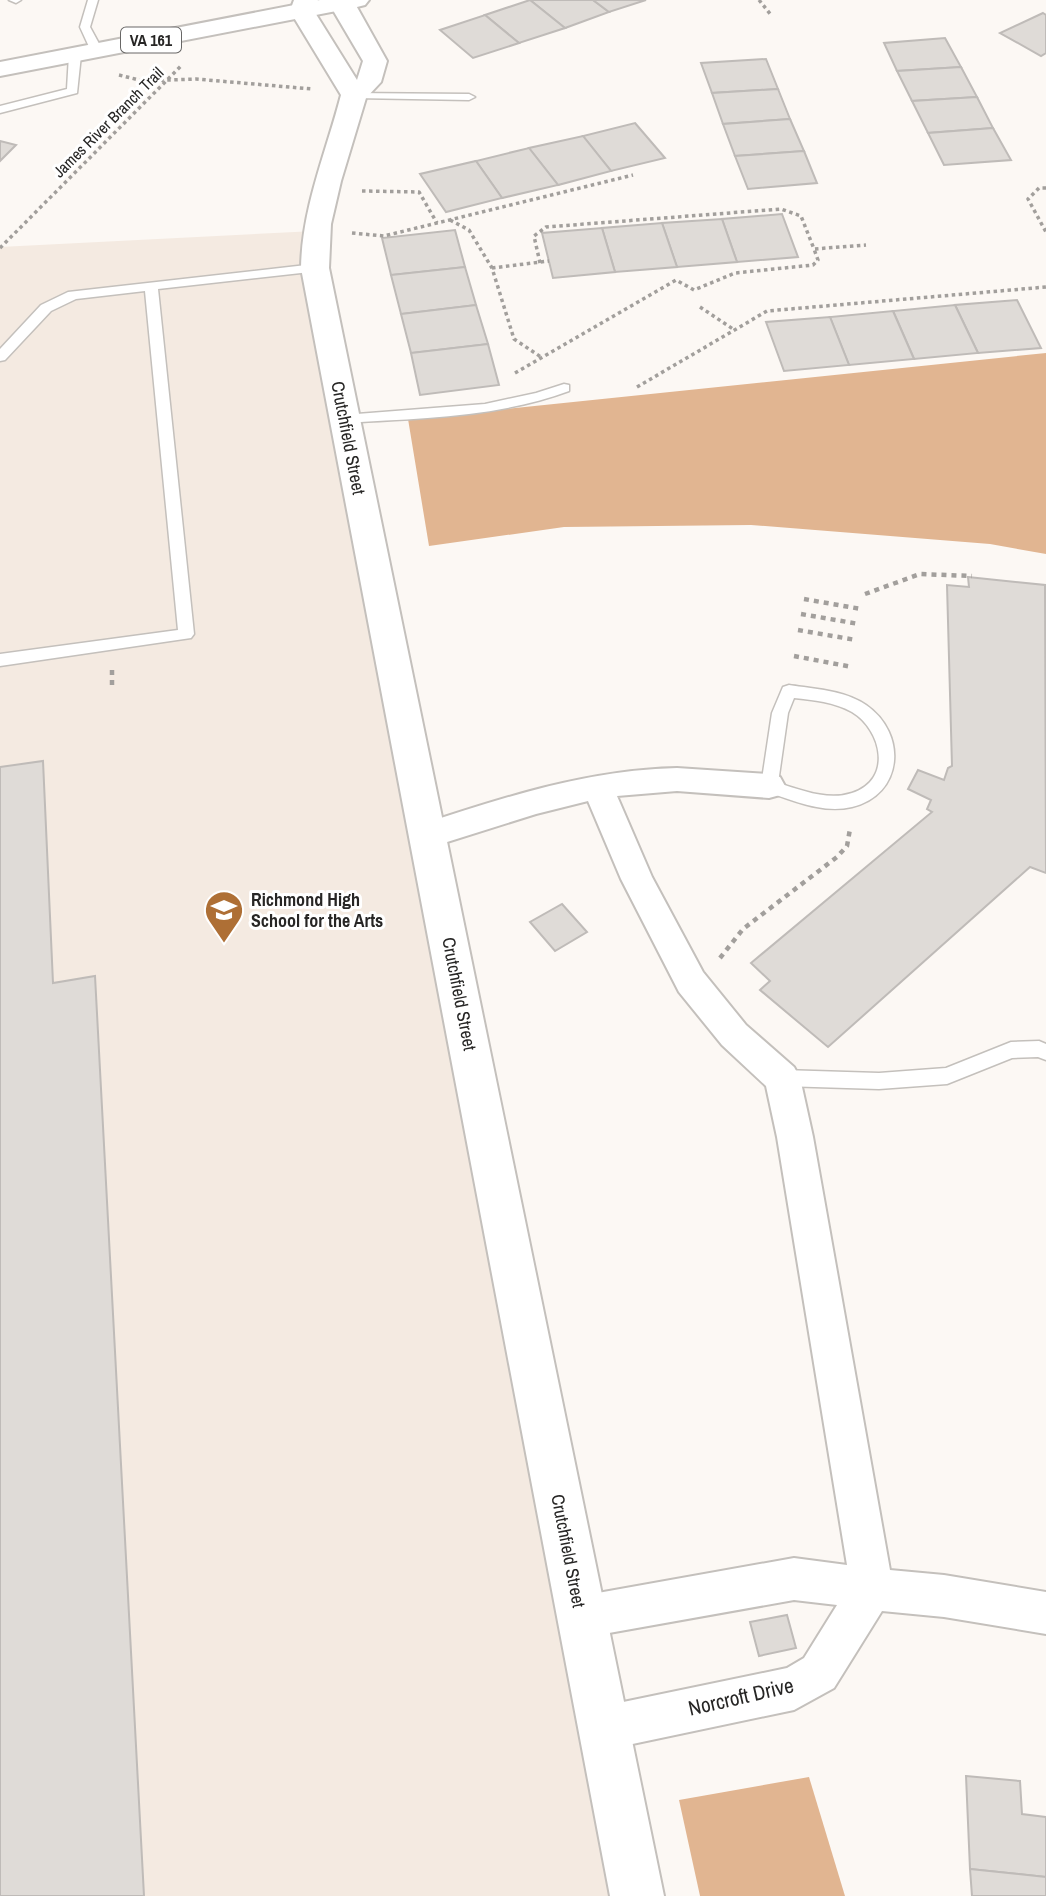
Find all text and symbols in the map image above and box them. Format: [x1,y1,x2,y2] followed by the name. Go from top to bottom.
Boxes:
[121,28,181,52] road number: VA 161
[48,62,168,182] street label: James River Branch Trail
[325,379,372,497] street label: Crutchfield Street
[251,887,383,933] place label: Richmond High School for the Arts
[203,889,245,944] school or university icon: Richmond High School for the Arts
[436,935,483,1053] street label: Crutchfield Street
[545,1492,592,1610] street label: Crutchfield Street
[685,1670,796,1723] street label: Norcroft Drive

